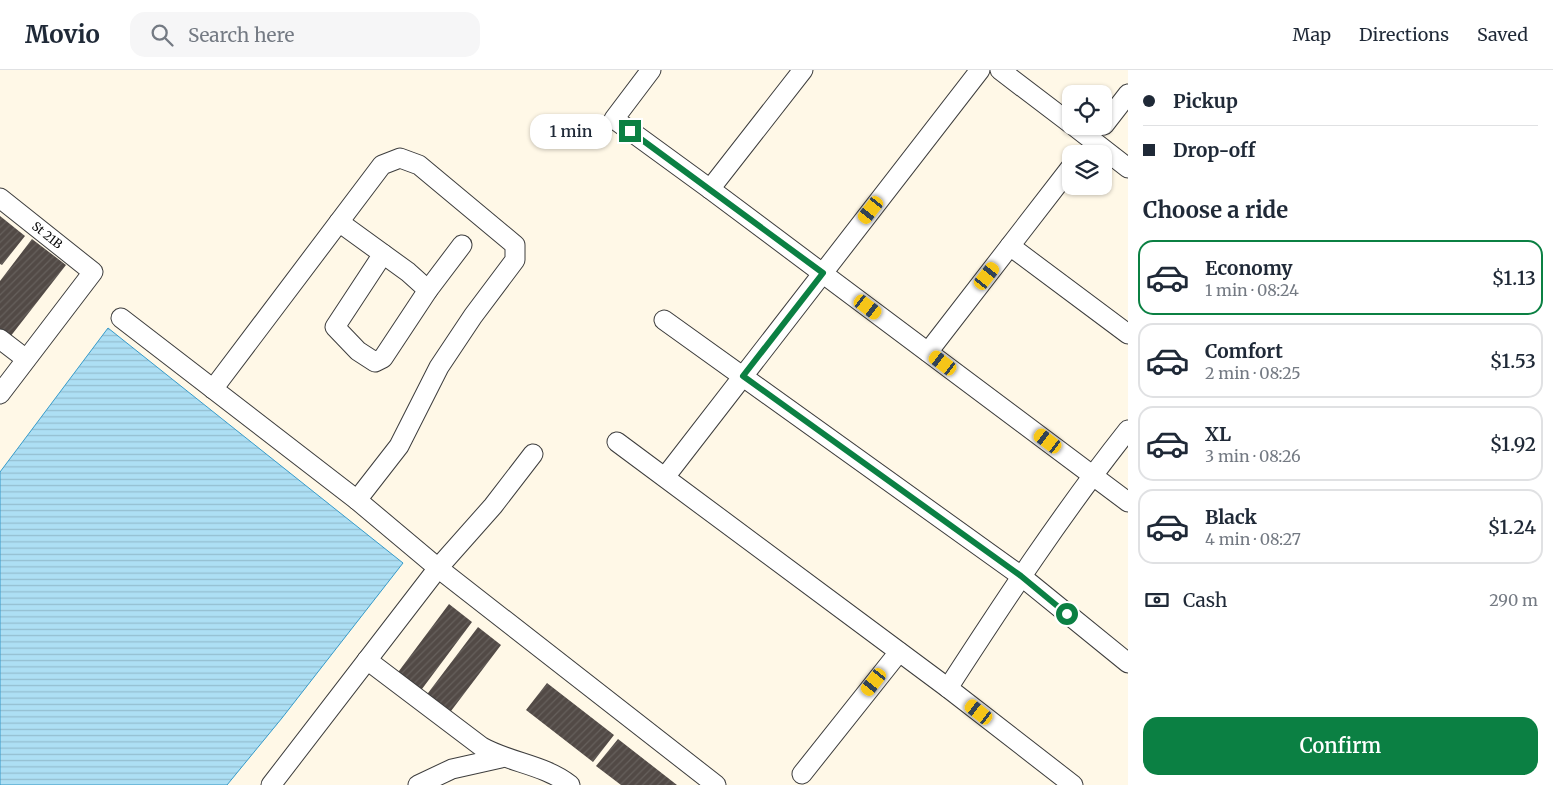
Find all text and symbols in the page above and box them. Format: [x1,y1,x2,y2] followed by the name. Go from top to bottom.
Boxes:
[130,12,480,57] search box
[25,19,100,50] text: Movio
[148,21,176,49] icon: search
[188,23,294,47] text: Search here
[1293,23,1331,46] text: Map
[1359,23,1449,46] text: Directions
[1477,23,1528,46] text: Saved
[1062,85,1112,195] map controls
[1062,85,1112,135] button: locate
[1173,89,1238,113] text: Pickup
[530,114,612,148] callout: 1 min
[619,120,641,142] route end
[549,121,593,141] text: 1 min
[1173,138,1255,162] text: Drop-off
[1062,145,1112,195] button: layers
[855,194,886,226] car
[1143,196,1288,224] text: Choose a ride
[29,218,65,252] street label: St 21B
[1145,255,1190,300] icon: car
[1205,256,1293,280] text: Economy
[971,260,1002,292] car
[1492,266,1536,290] text: $1.13
[1205,280,1299,300] text: 1 min · 08:24
[851,292,884,322] car
[1145,338,1190,383] icon: car
[1205,339,1283,363] text: Comfort
[926,348,959,378] car
[1490,349,1536,373] text: $1.53
[1205,363,1301,383] text: 2 min · 08:25
[1145,421,1190,466] icon: car
[1205,422,1231,446] text: XL
[1031,426,1064,456] car
[1490,432,1536,456] text: $1.92
[1205,446,1301,466] text: 3 min · 08:26
[1145,504,1190,549] icon: car
[1205,505,1257,529] text: Black
[1488,515,1536,539] text: $1.24
[1205,529,1301,549] text: 4 min · 08:27
[1143,586,1171,614] icon: cash
[1183,588,1227,612] text: Cash
[1489,590,1538,610] text: 290 m
[1056,603,1078,625] route start
[858,666,889,698] car
[962,697,995,727] car
[1143,717,1538,775] button: Confirm

